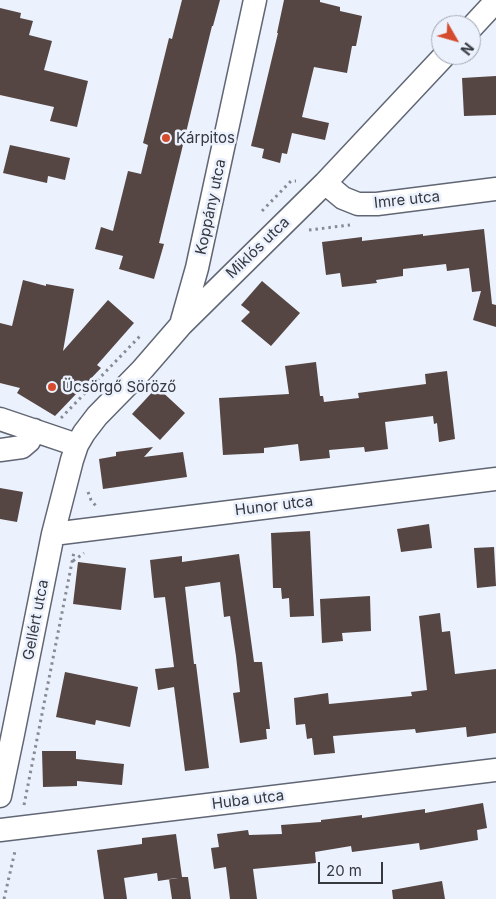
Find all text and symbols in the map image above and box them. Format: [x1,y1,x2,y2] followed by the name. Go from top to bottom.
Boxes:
[431,15,481,65] north arrow
[457,39,477,58] text: N
[176,129,235,147] place label: Kárpitos
[160,132,172,144] marker: Kárpitos
[192,157,230,257] street label: Koppány utca
[373,188,441,212] street label: Imre utca
[223,213,293,283] street label: Miklós utca
[62,378,176,396] place label: Ücsörgő Söröző
[46,381,58,393] marker: Ücsörgő Söröző
[234,492,314,520] street label: Hunor utca
[19,578,53,662] street label: Gellért utca
[211,787,285,813] street label: Huba utca
[321,852,386,884] scale bar
[326,861,362,880] text: 20 m

